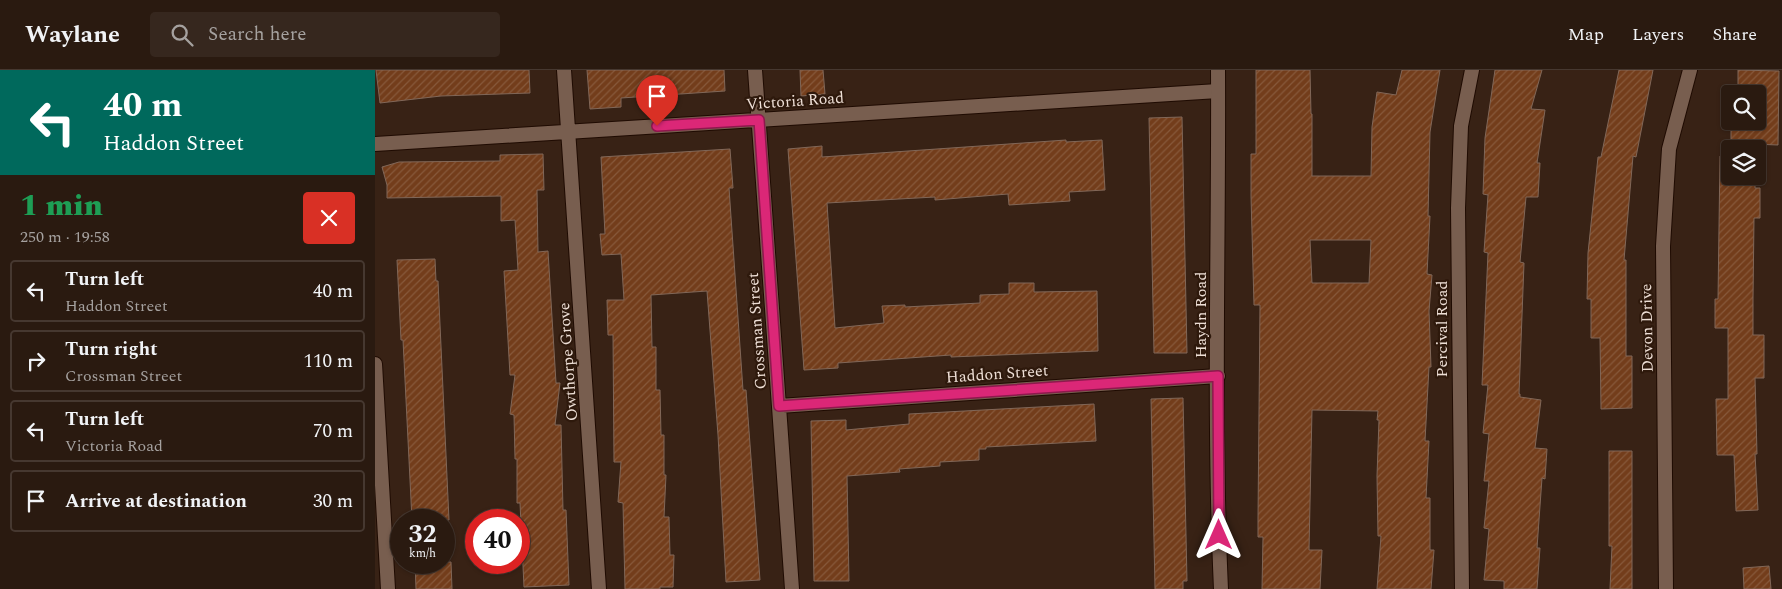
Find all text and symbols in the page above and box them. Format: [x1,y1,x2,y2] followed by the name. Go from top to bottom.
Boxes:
[150,12,500,57] search box
[25,17,120,53] text: Waylane
[208,20,306,49] text: Search here
[168,21,196,49] icon: search
[1568,21,1604,48] text: Map
[1632,21,1684,48] text: Layers
[1712,21,1757,48] text: Share
[636,75,678,126] pin
[103,79,183,132] text: 40 m
[643,82,671,110] icon: arrive
[1721,85,1766,185] map controls
[1721,85,1766,130] button: search
[745,86,845,116] street label: Victoria Road
[20,90,85,155] icon: left
[103,127,244,160] text: Haddon Street
[1721,140,1766,185] button: layers
[20,183,103,229] text: 1 min
[303,192,355,244] button: close
[20,225,110,249] text: 250 m · 19:58
[65,265,144,294] text: Turn left
[741,271,773,390] street label: Crossman Street
[1189,272,1213,358] street label: Haydn Road
[22,277,50,305] icon: left
[313,277,353,306] text: 40 m
[1430,281,1454,377] street label: Percival Road
[1634,283,1660,373] street label: Devon Drive
[65,294,168,318] text: Haddon Street
[552,302,584,422] street label: Owthorpe Grove
[65,335,158,364] text: Turn right
[22,347,50,375] icon: right
[303,347,353,376] text: 110 m
[945,358,1049,390] street label: Haddon Street
[65,364,182,388] text: Crossman Street
[65,405,144,434] text: Turn left
[22,417,50,445] icon: left
[313,417,353,446] text: 70 m
[65,434,163,458] text: Victoria Road
[22,487,50,515] icon: arrive
[65,487,247,516] text: Arrive at destination
[313,487,353,516] text: 30 m
[1192,508,1244,560] position arrow
[465,509,530,574] speed limit sign: 40
[408,516,437,554] text: 32
[409,544,436,563] text: km/h

